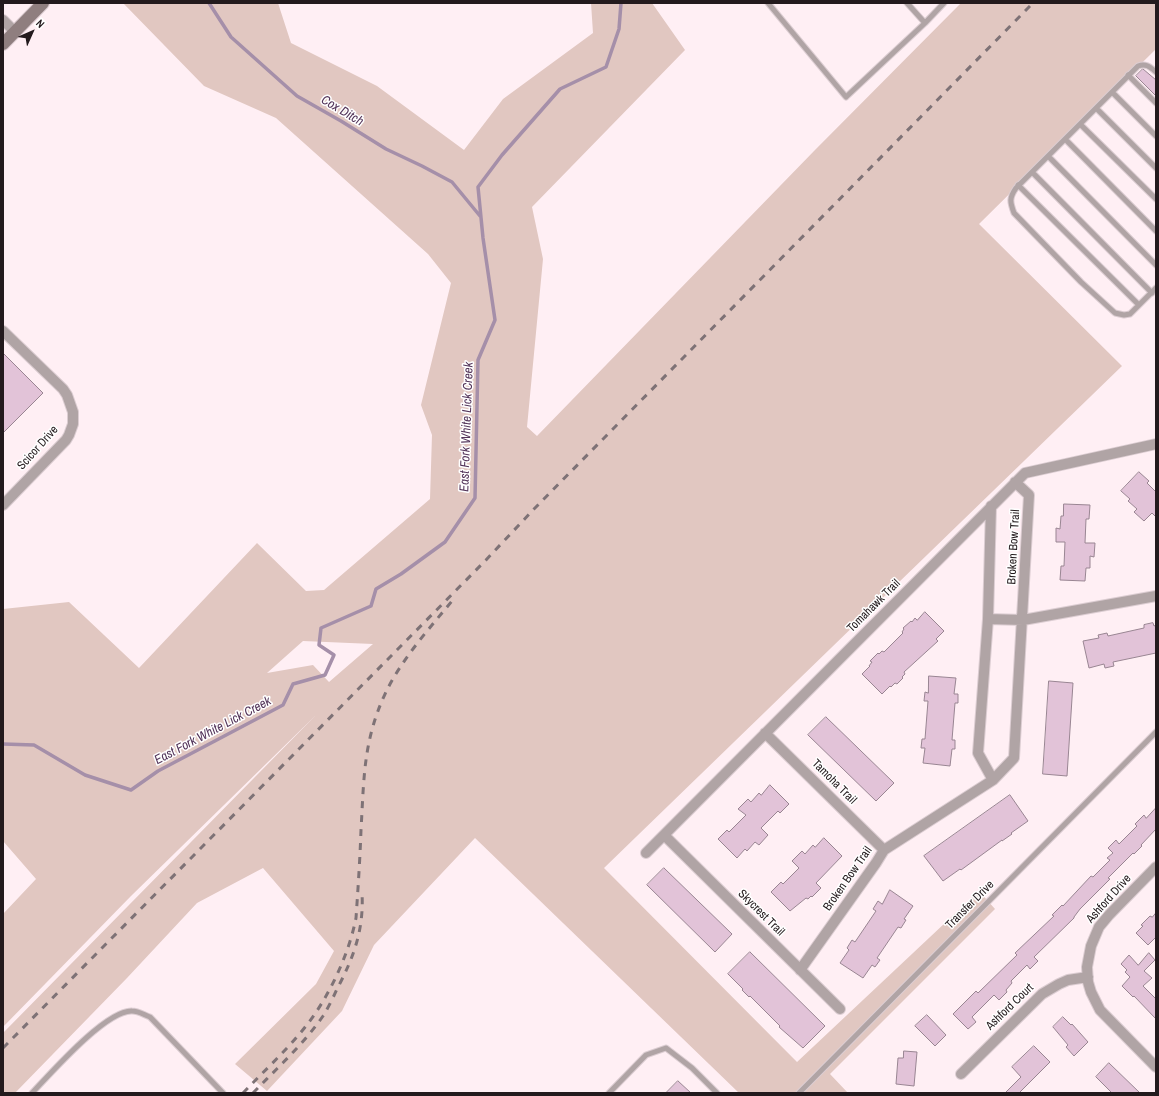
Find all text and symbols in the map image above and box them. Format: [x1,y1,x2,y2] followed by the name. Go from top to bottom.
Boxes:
[12,12,52,52] north arrow
[33,16,48,31] text: N
[318,92,366,130] water label: Cox Ditch
[457,362,477,492] water label: East Fork White Lick Creek
[15,423,61,473] street label: Scicor Drive
[1005,509,1023,585] street label: Broken Bow Trail
[844,576,904,636] street label: Tomahawk Trail
[152,694,274,768] water label: East Fork White Lick Creek
[809,757,859,807] street label: Tamoha Trail
[821,844,875,914] street label: Broken Bow Trail
[1084,872,1134,926] street label: Ashford Drive
[943,878,997,932] street label: Transfer Drive
[735,887,787,939] street label: Skycrest Trail
[983,981,1037,1033] street label: Ashford Court

